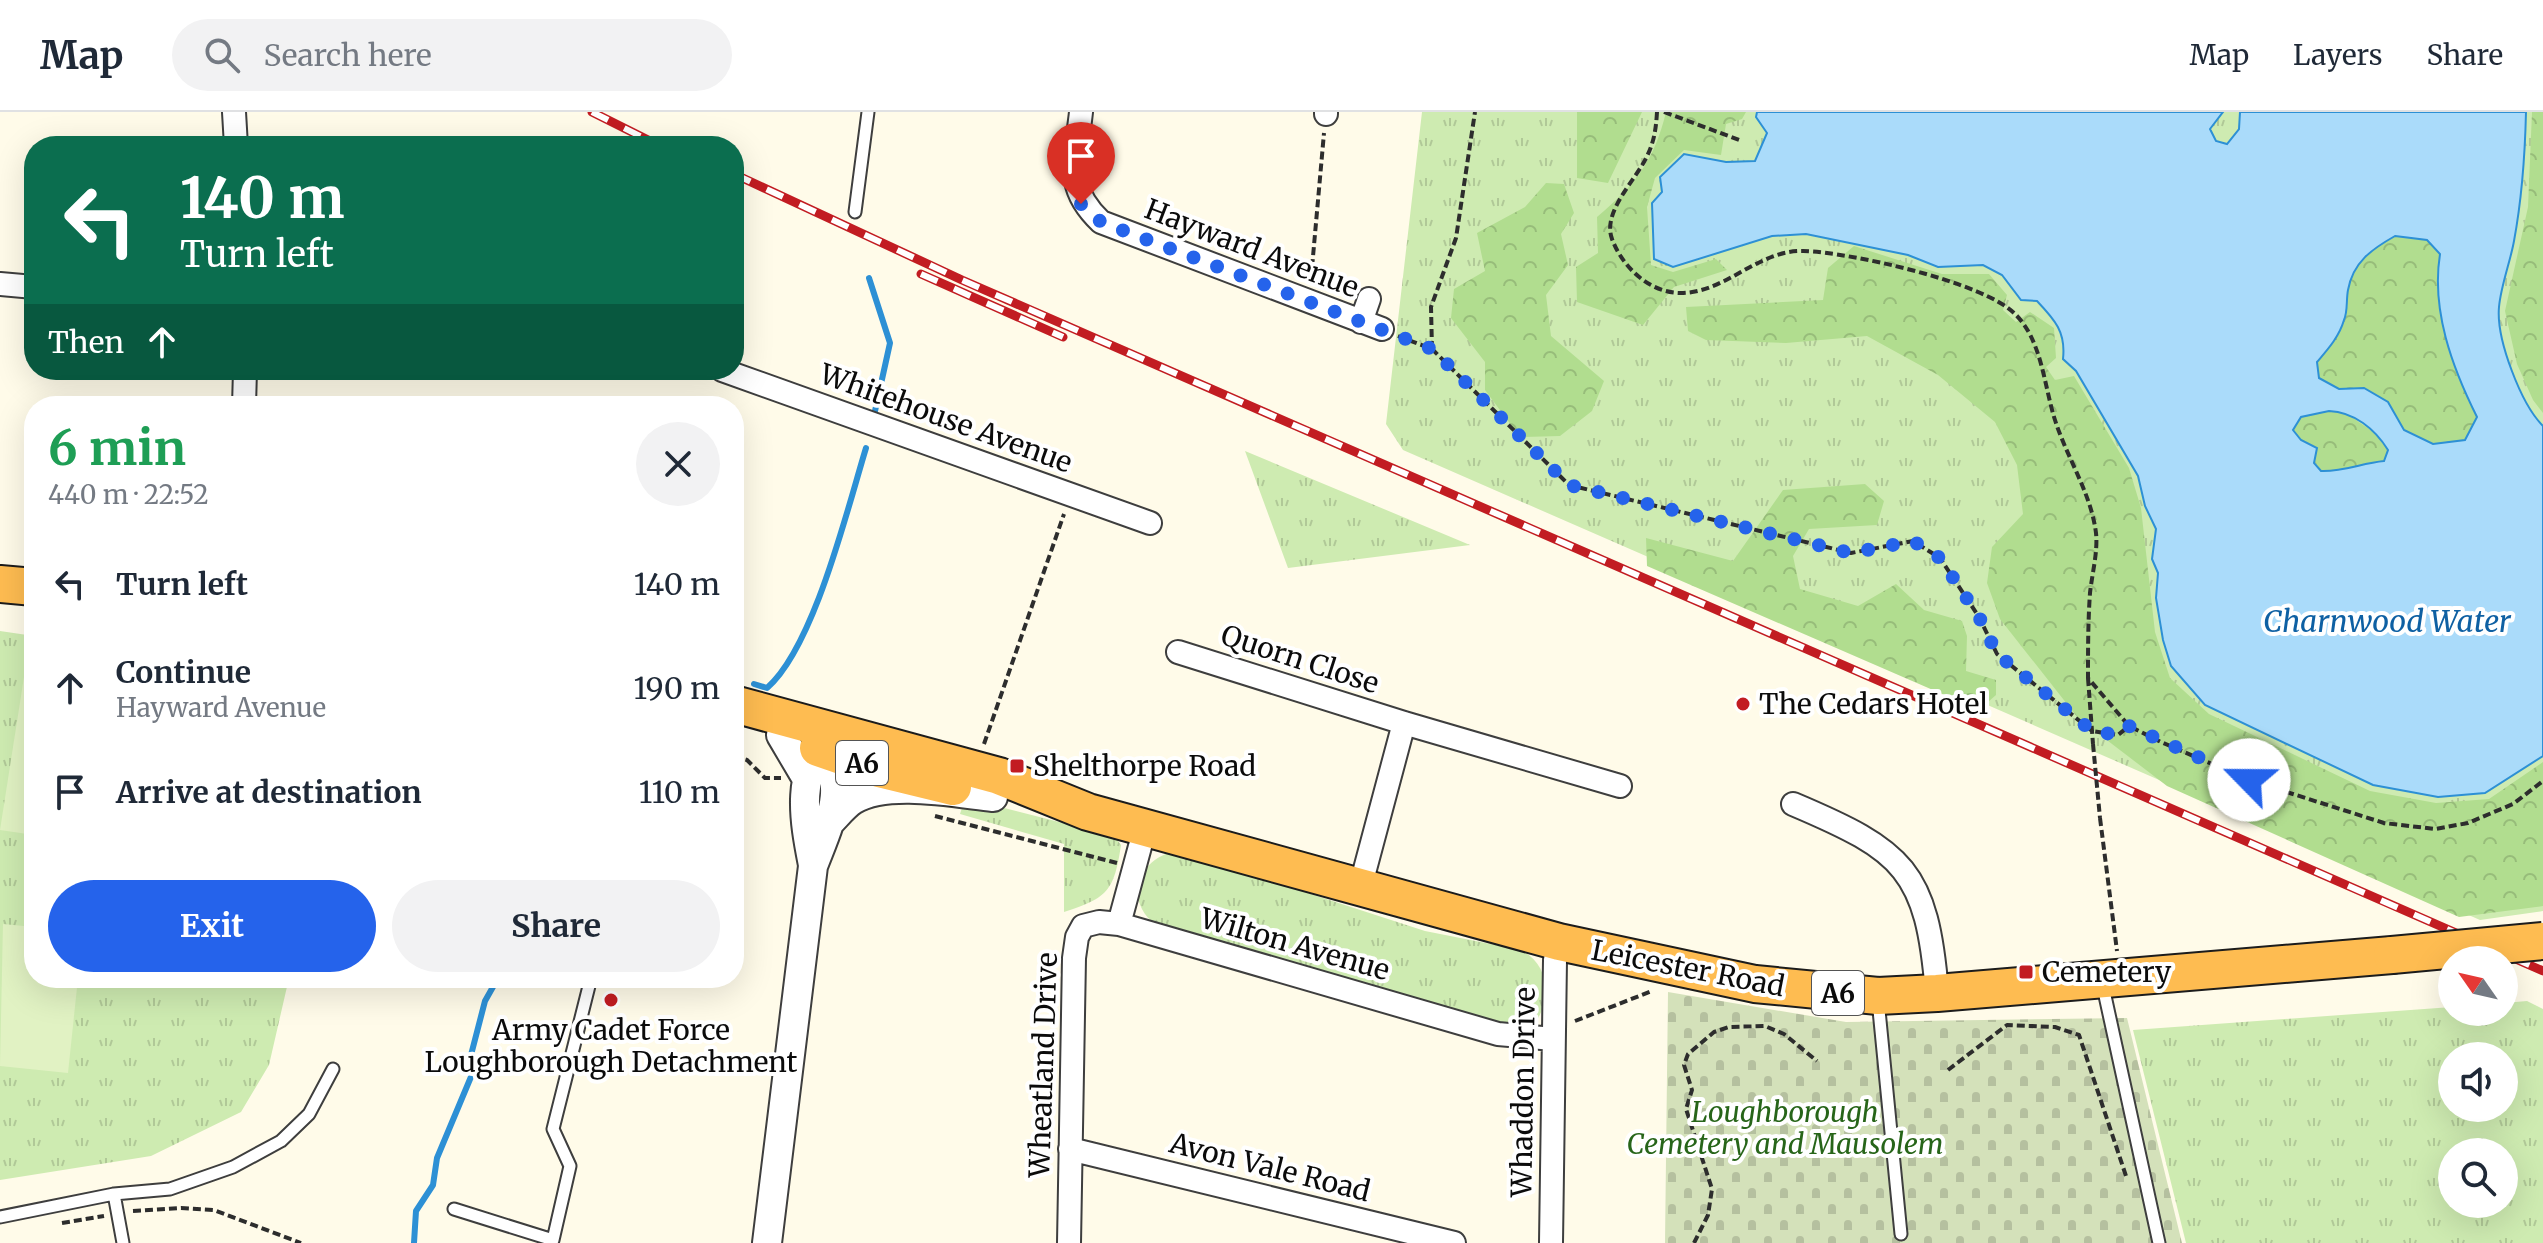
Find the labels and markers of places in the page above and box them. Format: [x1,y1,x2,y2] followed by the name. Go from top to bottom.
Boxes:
[1047,122,1115,204] pin
[1759,686,1988,722] place label: The Cedars Hotel
[1734,695,1752,713] marker: The Cedars Hotel
[1033,748,1256,784] place label: Shelthorpe Road
[1008,757,1026,775] marker: Shelthorpe Road
[2042,954,2172,990] place label: Cemetery
[2017,963,2035,981] marker: Cemetery
[602,991,620,1009] marker: Army Cadet Force Loughborough Detachment
[425,1012,797,1080] place label: Army Cadet Force Loughborough Detachment

